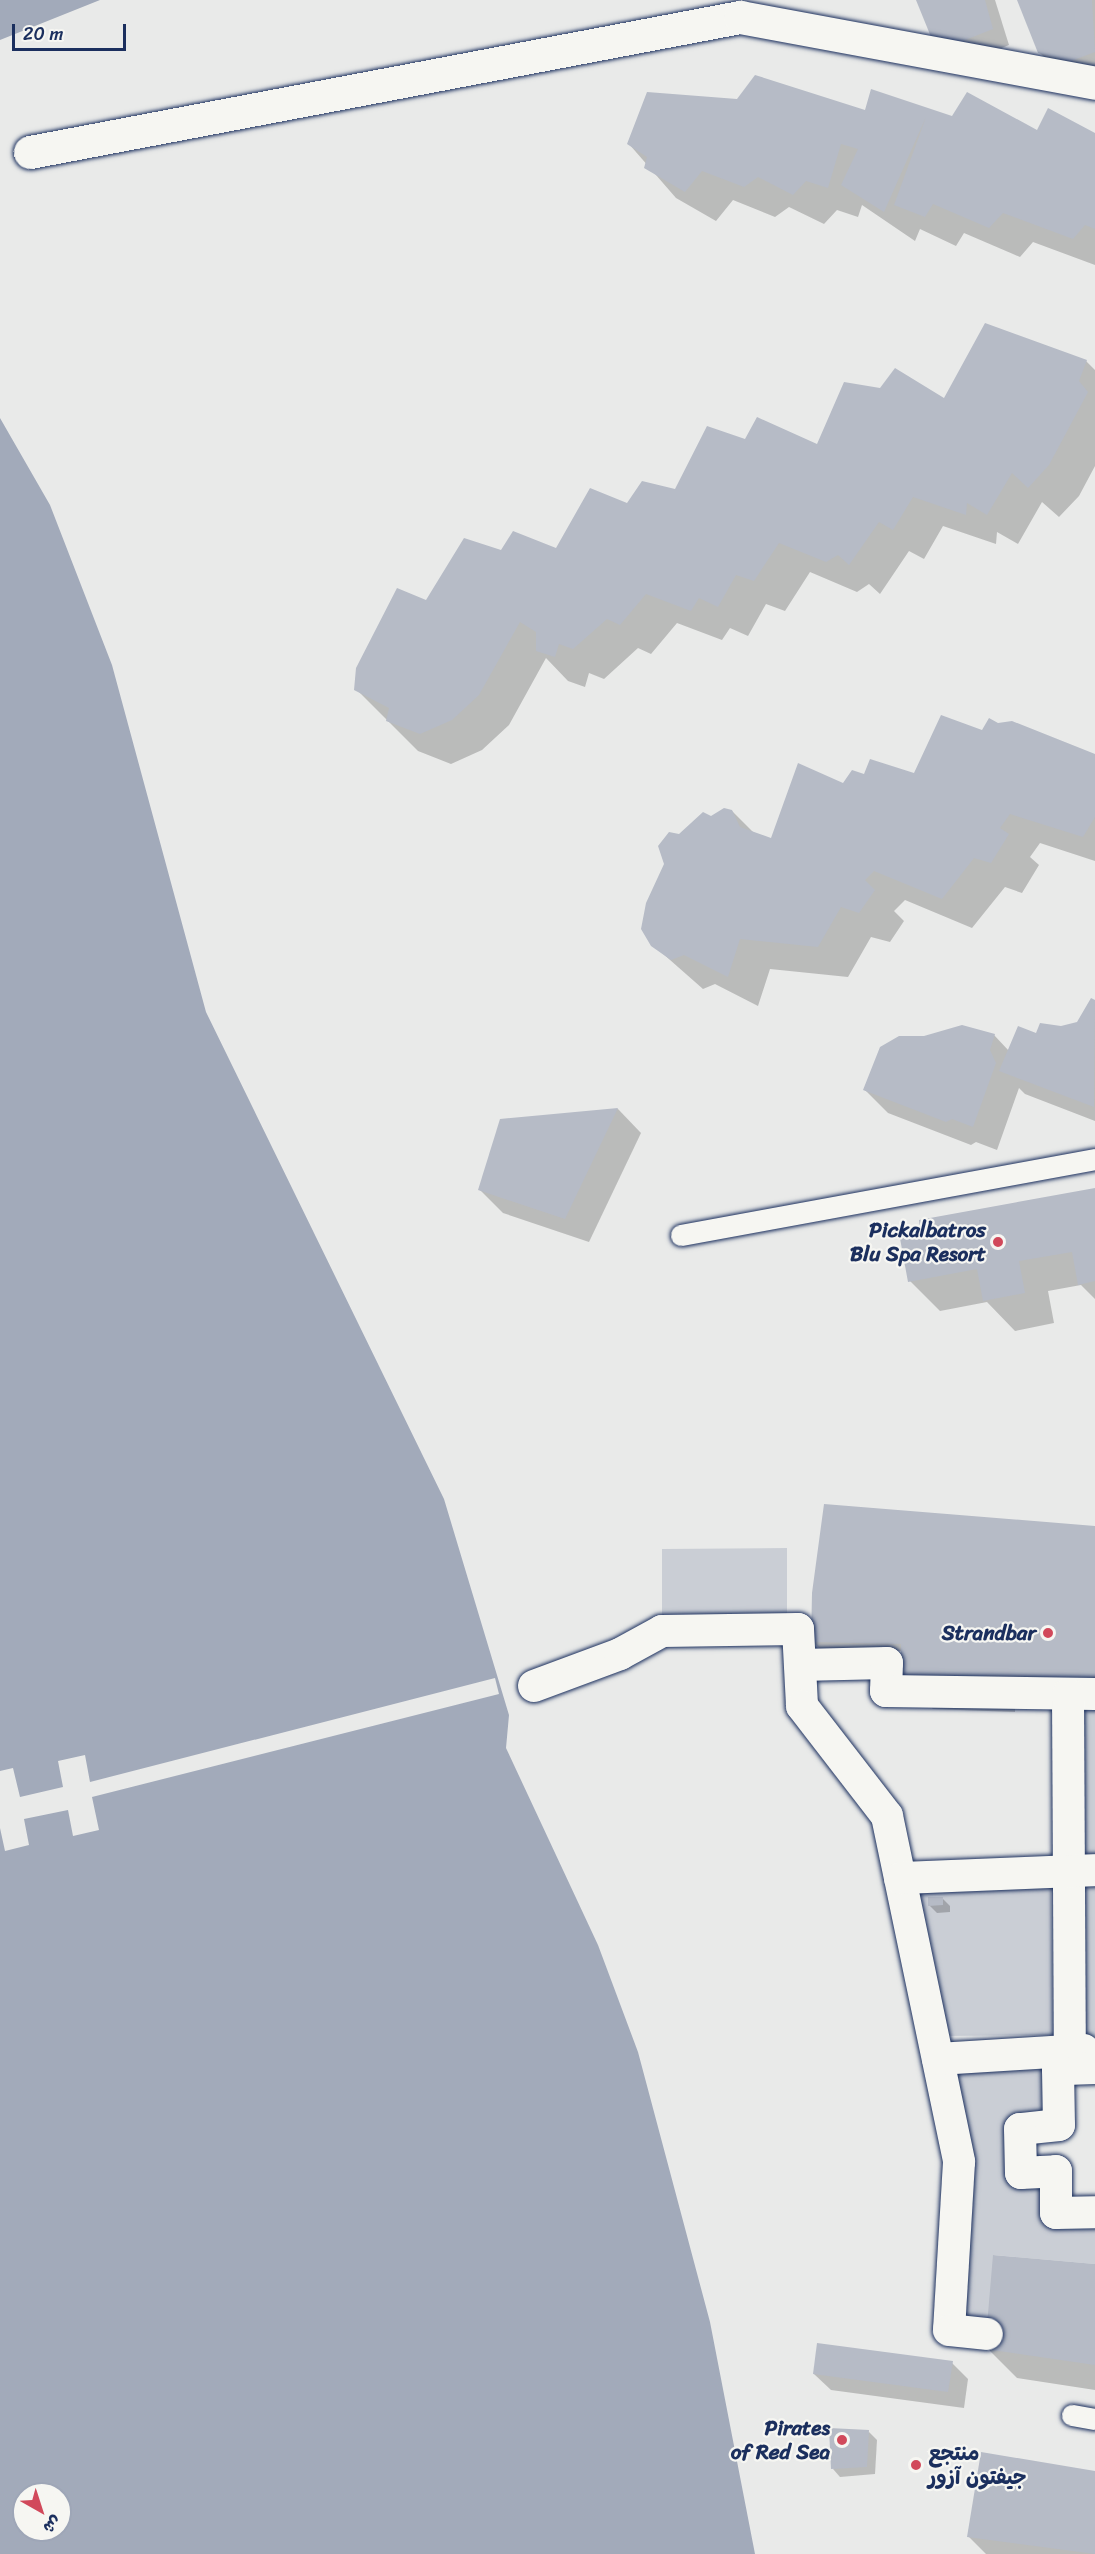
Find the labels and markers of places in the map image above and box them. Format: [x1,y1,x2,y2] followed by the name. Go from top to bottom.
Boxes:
[849,1217,986,1267] place label: Pickalbatros Blu Spa Resort
[991,1235,1005,1249] marker: Pickalbatros Blu Spa Resort
[942,1620,1036,1646] place label: Strandbar
[1041,1626,1055,1640] marker: Strandbar
[730,2415,830,2465] place label: Pirates of Red Sea
[835,2433,849,2447] marker: Pirates of Red Sea
[928,2440,1027,2490] place label: منتجع جيفتون آزور
[909,2458,923,2472] marker: منتجع جيفتون آزور

